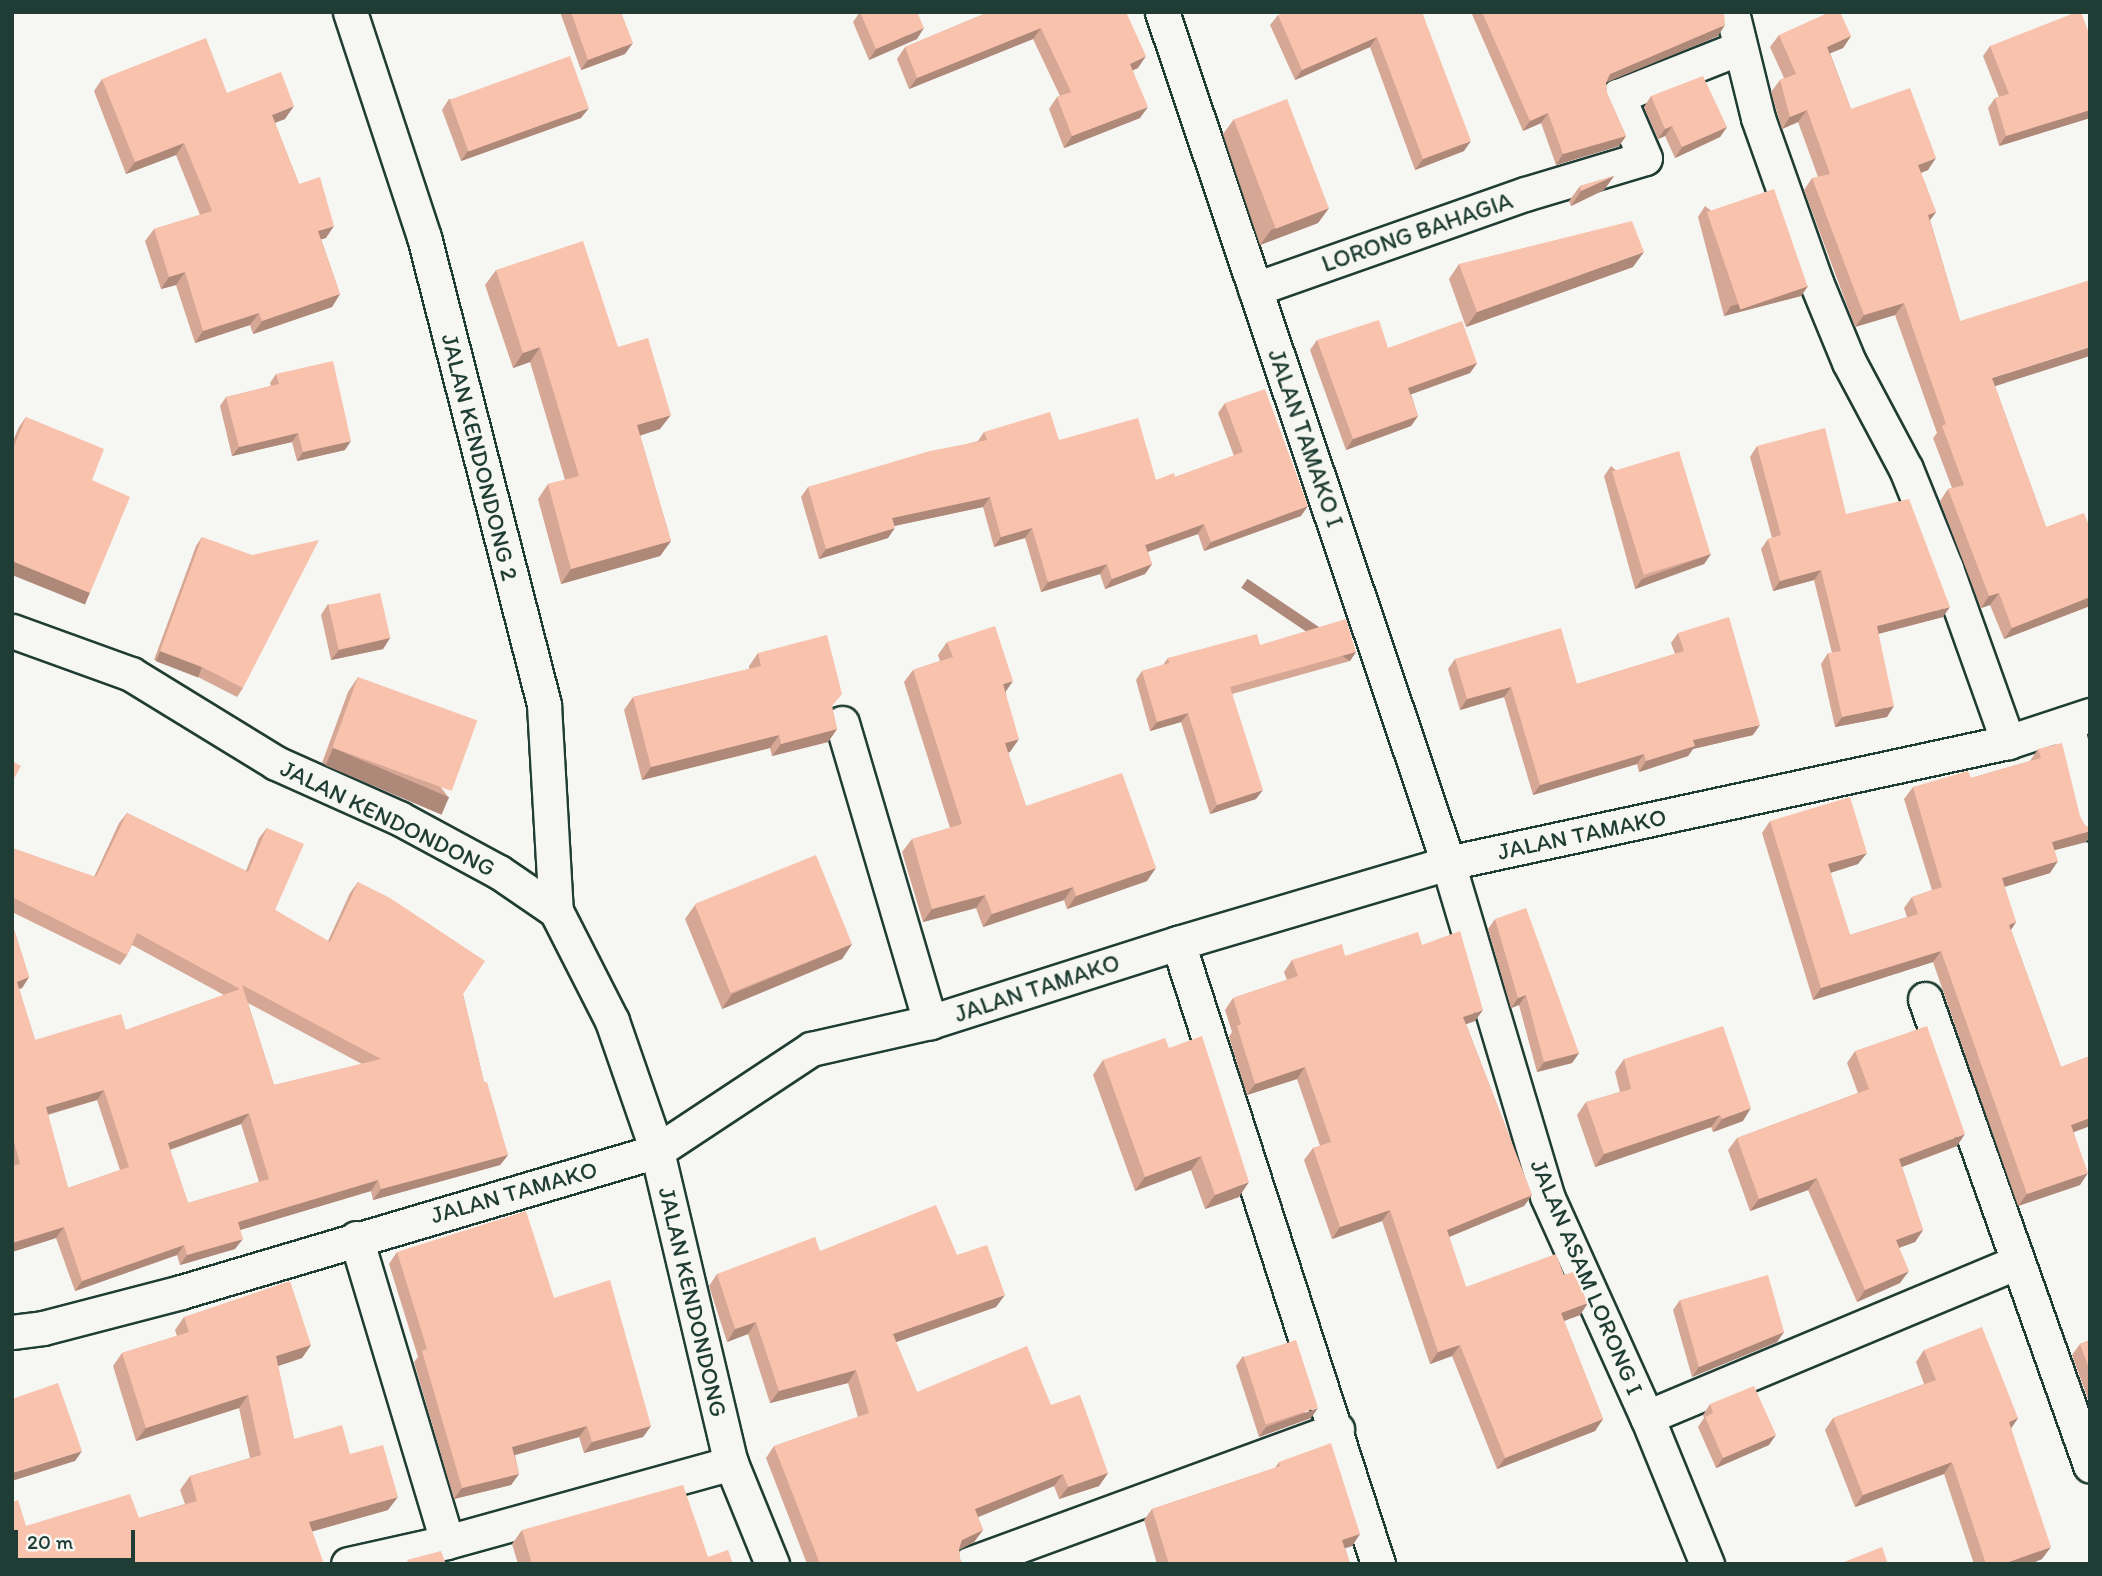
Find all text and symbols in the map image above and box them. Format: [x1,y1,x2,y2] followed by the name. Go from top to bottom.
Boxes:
[1316,185,1518,279] street label: LORONG BAHAGIA
[435,331,525,583] street label: JALAN KENDONDONG 2
[1262,346,1350,530] street label: JALAN TAMAKO I
[276,753,500,883] street label: JALAN KENDONDONG
[1496,802,1668,866] street label: JALAN TAMAKO
[951,948,1123,1028] street label: JALAN TAMAKO
[428,1155,600,1229] street label: JALAN TAMAKO
[1524,1155,1650,1399] street label: JALAN ASAM LORONG I
[653,1184,733,1420] street label: JALAN KENDONDONG
[18,1516,138,1560] scale bar
[27,1529,73,1554] text: 20 m

